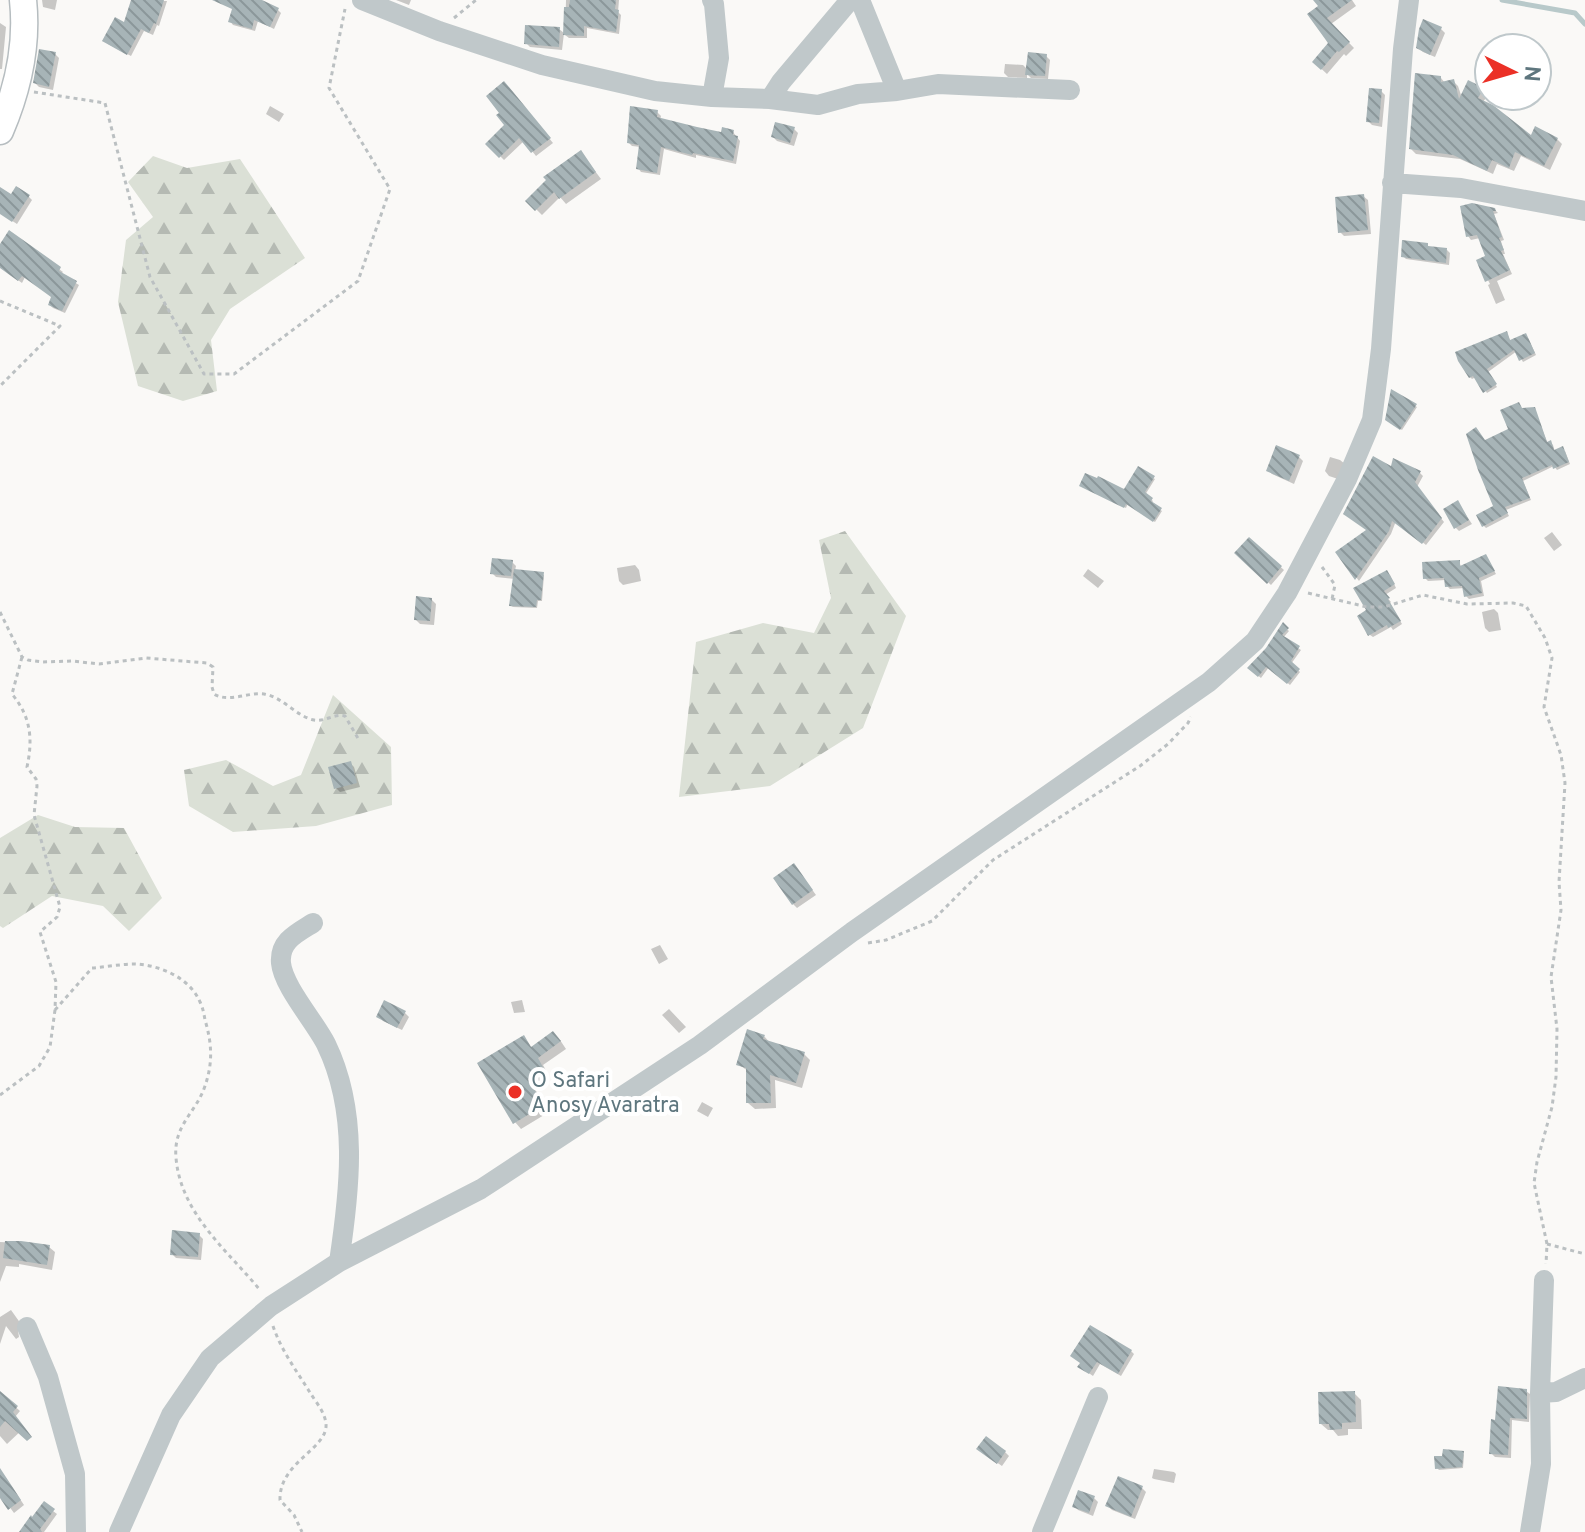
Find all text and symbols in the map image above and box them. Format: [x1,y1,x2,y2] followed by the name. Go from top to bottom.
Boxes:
[1473,32,1553,112] north arrow
[1516,64,1545,83] text: N
[531,1068,680,1120] place label: O Safari Anosy Avaratra
[506,1083,524,1101] marker: O Safari Anosy Avaratra

